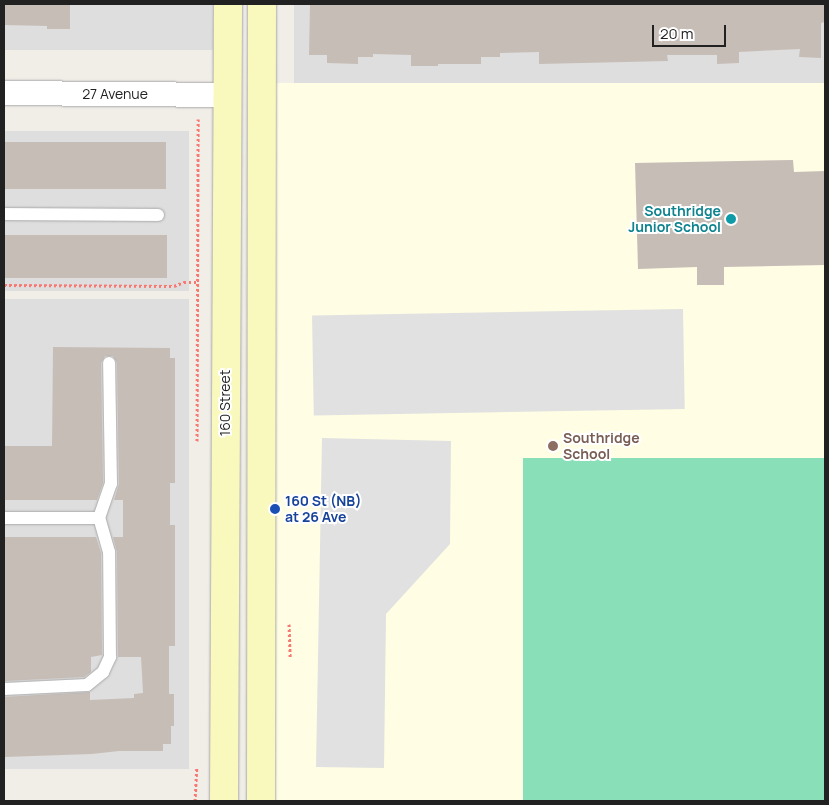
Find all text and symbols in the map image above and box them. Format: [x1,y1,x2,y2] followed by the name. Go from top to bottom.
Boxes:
[654,15,728,47] scale bar
[660,23,693,44] text: 20 m
[82,86,148,102] street label: 27 Avenue
[628,203,721,236] place label: Southridge Junior School
[725,213,737,225] marker: Southridge Junior School
[217,370,233,436] street label: 160 Street
[563,430,640,462] place label: Southridge School
[547,440,559,452] marker: Southridge School
[285,493,361,526] place label: 160 St (NB) at 26 Ave
[269,503,281,515] marker: 160 St (NB) at 26 Ave

